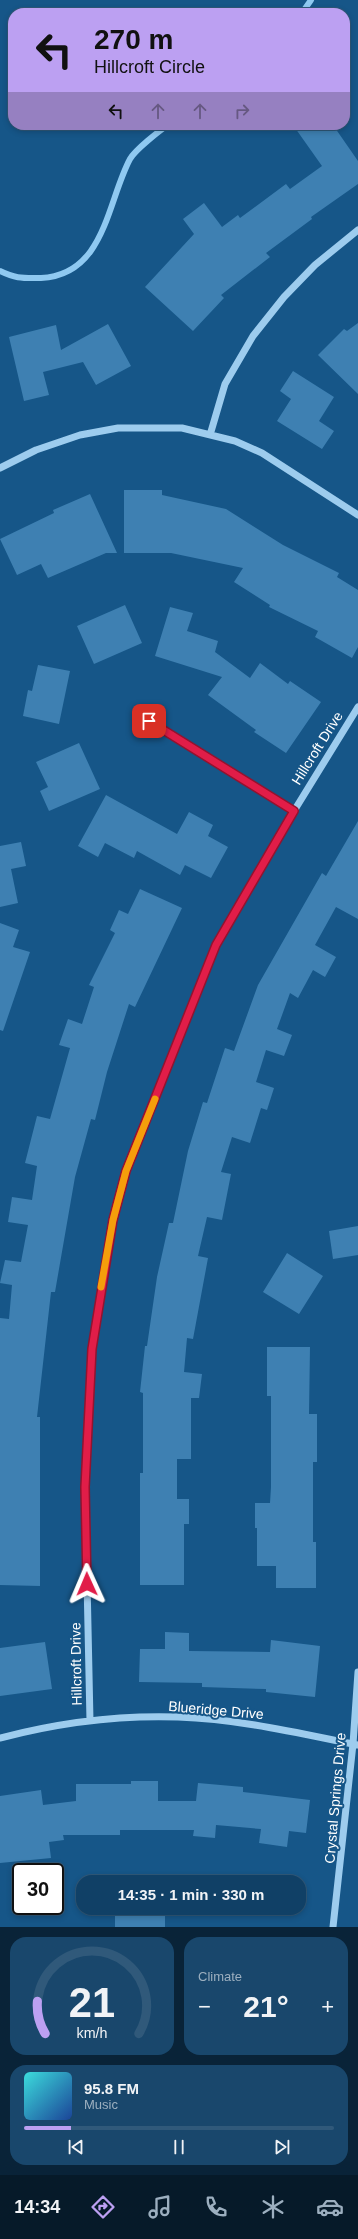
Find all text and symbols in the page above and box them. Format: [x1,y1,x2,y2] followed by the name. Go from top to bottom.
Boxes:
[28,24,80,76] icon: left
[94,24,173,55] text: 270 m
[94,57,205,77] text: Hillcroft Circle
[105,100,127,122] icon: left
[147,100,169,122] icon: ahead
[189,100,211,122] icon: ahead
[231,100,253,122] icon: right
[132,704,166,738] pin
[288,708,346,788] street label: Hillcroft Drive
[138,710,160,732] icon: arrive
[66,1563,108,1605] position arrow
[67,1622,85,1706] street label: Hillcroft Drive
[168,1698,265,1722] street label: Blueridge Drive
[321,1732,349,1864] street label: Crystal Springs Drive
[12,1863,64,1915] speed limit sign: 30
[118,1886,264,1903] text: 14:35 · 1 min · 330 m
[198,1969,242,1984] text: Climate
[69,1979,115,2026] text: 21
[243,1990,289,2023] text: 21°
[198,1994,211,2019] text: −
[321,1994,334,2019] text: +
[77,2025,108,2041] text: km/h
[84,2080,139,2097] text: 95.8 FM
[84,2097,118,2112] text: Music
[65,2136,87,2158] icon: previous
[168,2136,190,2158] icon: pause
[271,2136,293,2158] icon: next
[89,2193,117,2221] icon: directions
[146,2193,174,2221] icon: music
[202,2193,230,2221] icon: phone
[259,2193,287,2221] icon: climate
[316,2193,344,2221] icon: car
[14,2197,60,2217] text: 14:34

